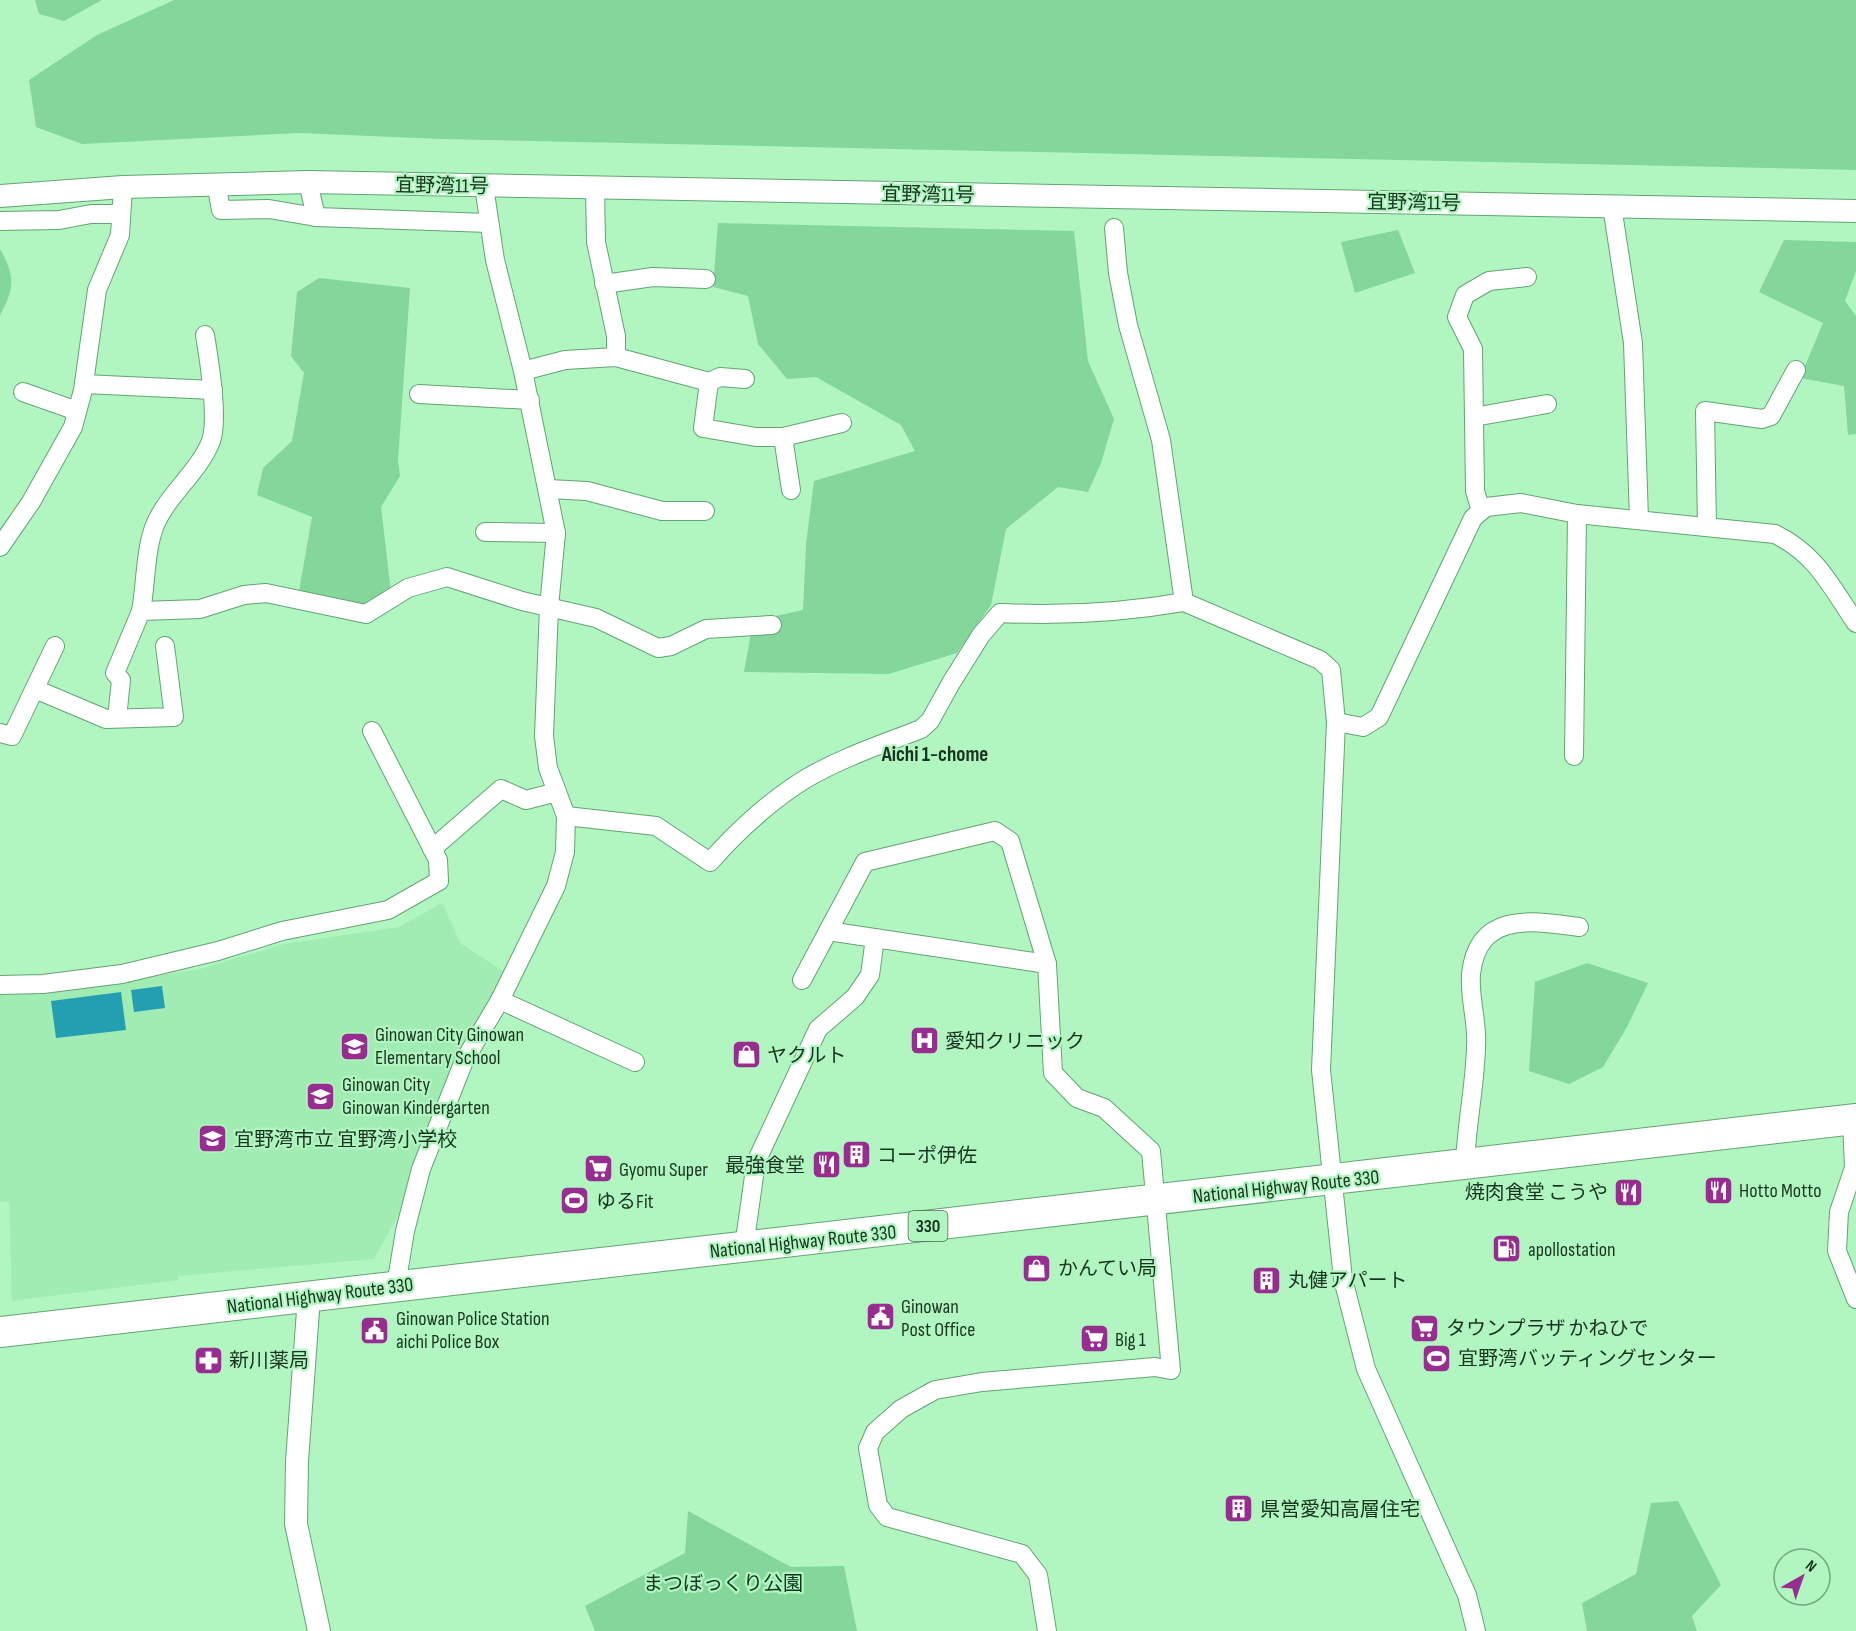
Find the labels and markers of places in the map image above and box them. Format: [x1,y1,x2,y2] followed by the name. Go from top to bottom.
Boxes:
[375,1023,524,1070] place label: Ginowan City Ginowan Elementary School
[908,1025,940,1057] hospital icon: 愛知クリニック
[338,1030,370,1062] school or university icon: Ginowan City Ginowan Elementary School
[945,1030,1085,1054] place label: 愛知クリニック
[730,1039,762,1071] shop icon: ヤクルト
[767,1044,846,1068] place label: ヤクルト
[342,1073,490,1120] place label: Ginowan City Ginowan Kindergarten
[305,1080,337,1112] school or university icon: Ginowan City Ginowan Kindergarten
[197,1123,229,1155] school or university icon: 宜野湾市立 宜野湾小学校
[234,1128,457,1152] place label: 宜野湾市立 宜野湾小学校
[840,1139,872,1171] building icon: コーポ伊佐
[877,1144,977,1168] place label: コーポ伊佐
[810,1149,842,1181] restaurant icon: 最強食堂
[582,1153,614,1185] supermarket icon: Gyomu Super
[725,1154,805,1178] place label: 最強食堂
[619,1158,708,1182] place label: Gyomu Super
[1702,1174,1734,1206] restaurant icon: Hotto Motto
[1613,1176,1645,1208] restaurant icon: 焼肉食堂 こうや
[1739,1179,1821,1203] place label: Hotto Motto
[1465,1181,1608,1205] place label: 焼肉食堂 こうや
[559,1185,591,1217] sports icon: ゆるFit
[596,1190,654,1214] place label: ゆるFit
[1491,1233,1523,1265] fuel station icon: apollostation
[1528,1238,1616,1262] place label: apollostation
[1021,1252,1053,1284] shop icon: かんてい局
[1058,1257,1157,1281] place label: かんてい局
[1251,1264,1283,1296] building icon: 丸健アパート
[1288,1269,1408,1293] place label: 丸健アパート
[901,1295,975,1342] place label: Ginowan Post Office
[864,1301,896,1333] public building icon: Ginowan Post Office
[396,1307,550,1354] place label: Ginowan Police Station aichi Police Box
[1409,1312,1441,1344] supermarket icon: タウンプラザ かねひで
[359,1314,391,1346] public building icon: Ginowan Police Station aichi Police Box
[1446,1317,1649,1341] place label: タウンプラザ かねひで
[1078,1323,1110,1355] supermarket icon: Big 1
[1115,1328,1146,1352] place label: Big 1
[1421,1342,1453,1374] sports icon: 宜野湾バッティングセンター
[192,1344,224,1376] pharmacy icon: 新川薬局
[1458,1347,1717,1371] place label: 宜野湾バッティングセンター
[229,1349,309,1373] place label: 新川薬局
[1223,1493,1255,1525] building icon: 県営愛知高層住宅
[1260,1498,1420,1522] place label: 県営愛知高層住宅

